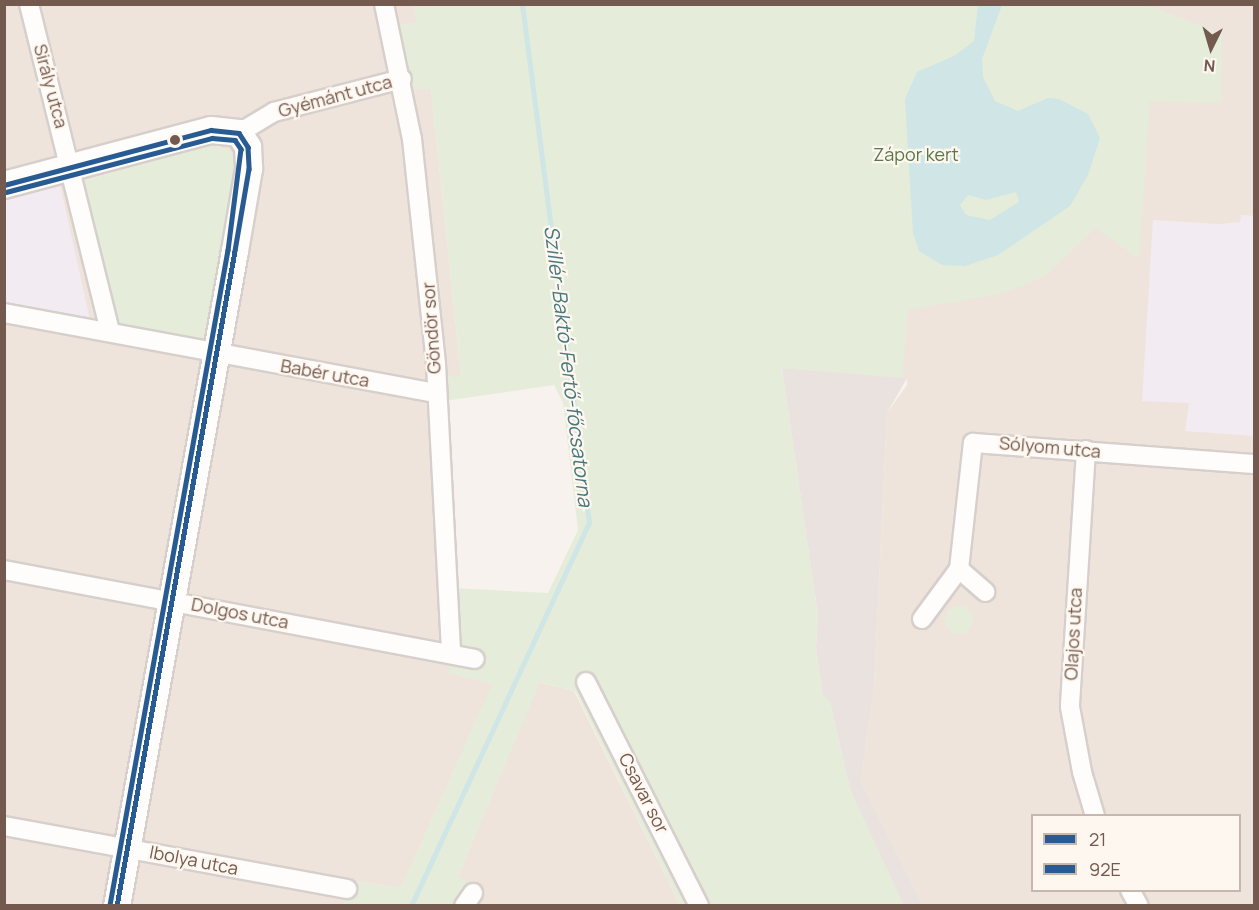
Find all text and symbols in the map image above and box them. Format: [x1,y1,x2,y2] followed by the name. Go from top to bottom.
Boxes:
[1181,18,1241,78] north arrow
[29,42,73,130] street label: Sirály utca
[1203,54,1216,77] text: N
[276,70,394,122] street label: Gyémánt utca
[169,134,181,146] unlabelled marker
[873,143,959,165] park label: Zápor kert
[540,224,598,508] water label: Szillér-Baktó-Fertő-főcsatorna
[417,281,445,375] street label: Göndör sor
[279,355,371,391] street label: Babér utca
[998,432,1102,462] street label: Sólyom utca
[1060,587,1086,681] street label: Olajos utca
[190,593,290,633] street label: Dolgos utca
[615,749,673,837] street label: Csavar sor
[1031,814,1241,892] legend
[1089,827,1106,851] text: 21
[148,841,240,879] street label: Ibolya utca
[1089,857,1121,881] text: 92E

